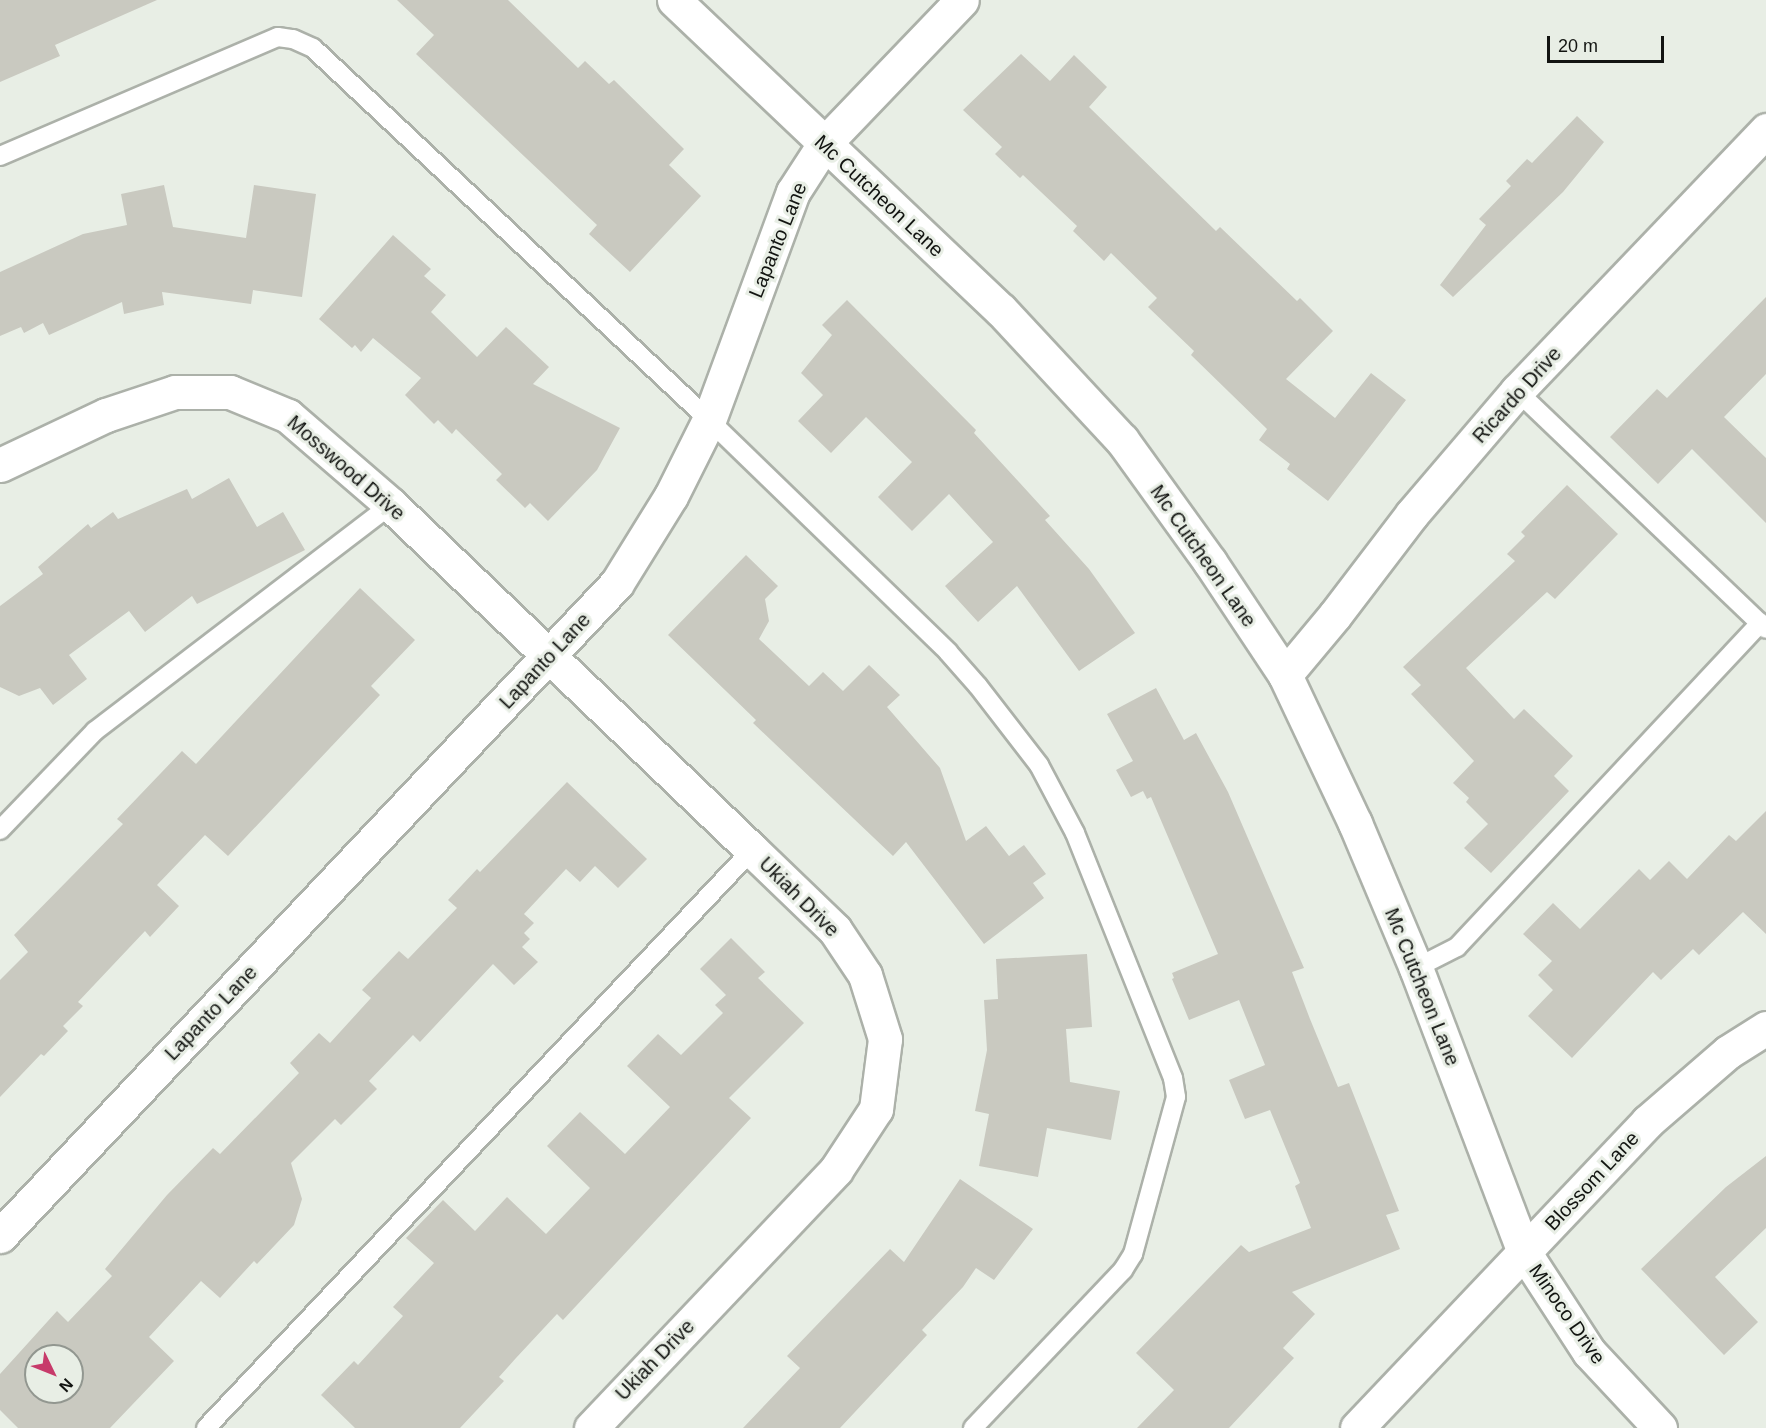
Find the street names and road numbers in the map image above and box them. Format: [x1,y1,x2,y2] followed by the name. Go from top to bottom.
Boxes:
[809,130,949,262] street label: Mc Cutcheon Lane
[744,179,812,301] street label: Lapanto Lane
[1468,342,1566,448] street label: Ricardo Drive
[282,410,410,526] street label: Mosswood Drive
[1145,480,1261,632] street label: Mc Cutcheon Lane
[495,608,595,714] street label: Lapanto Lane
[754,852,844,942] street label: Ukiah Drive
[1379,905,1465,1069] street label: Mc Cutcheon Lane
[160,961,262,1065] street label: Lapanto Lane
[1540,1126,1644,1236] street label: Blossom Lane
[1524,1259,1610,1369] street label: Minoco Drive
[610,1314,700,1406] street label: Ukiah Drive

